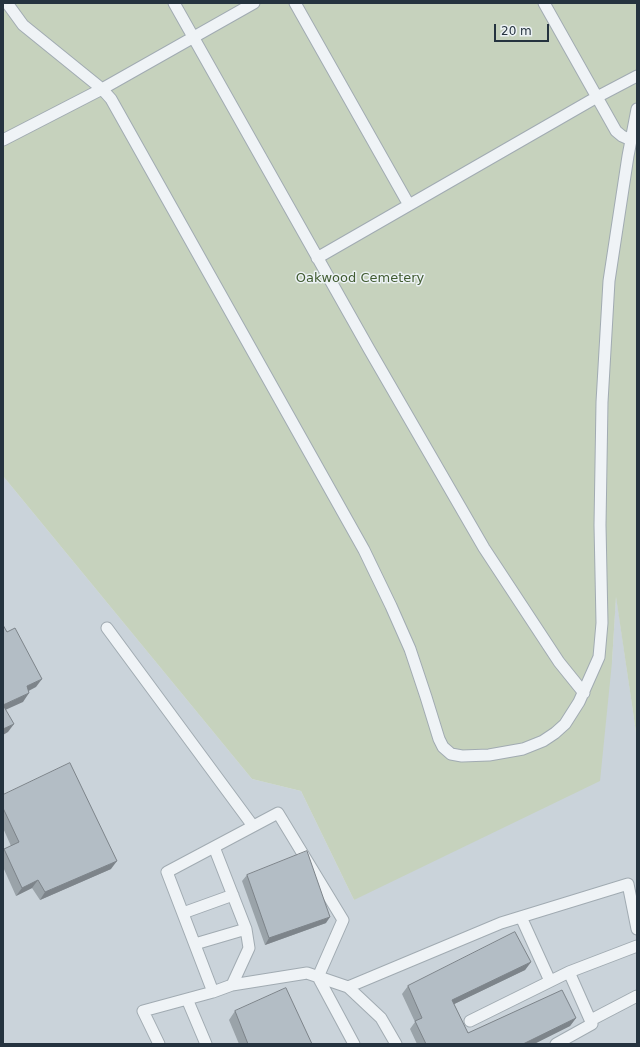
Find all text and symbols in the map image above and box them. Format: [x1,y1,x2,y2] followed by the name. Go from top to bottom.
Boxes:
[496,16,551,42] scale bar
[501,24,532,38] text: 20 m
[296,271,424,287] park label: Oakwood Cemetery

